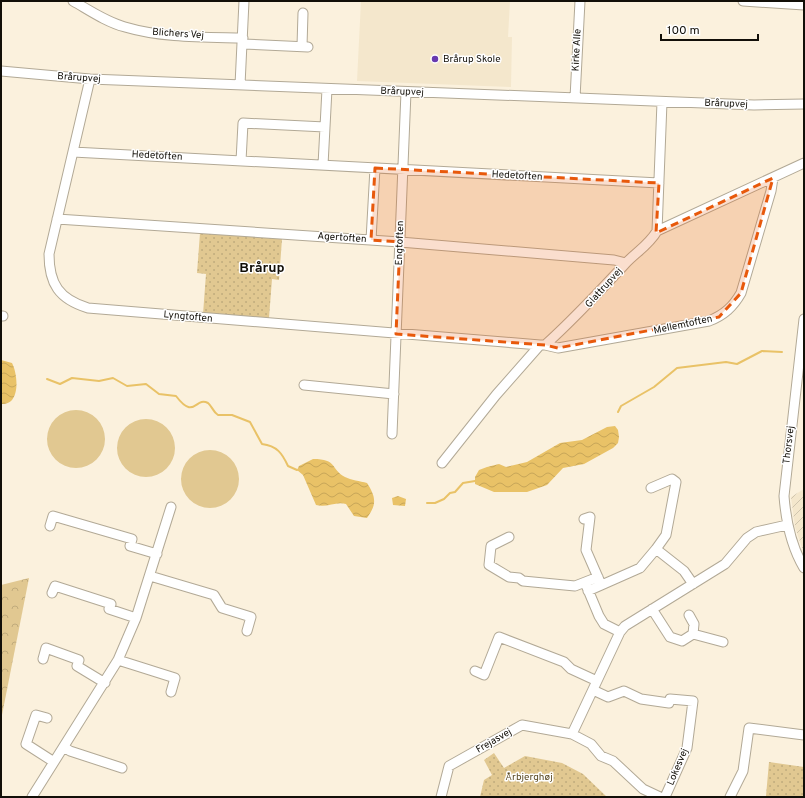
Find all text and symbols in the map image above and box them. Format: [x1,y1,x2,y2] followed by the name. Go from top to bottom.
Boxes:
[661,16,758,42] scale bar
[667,23,700,39] text: 100 m
[152,26,204,42] street label: Blichers Vej
[569,28,585,72] street label: Kirke Alle
[443,53,501,66] place label: Brårup Skole
[430,54,440,64] marker: Brårup Skole
[57,70,101,86] street label: Brårupvej
[380,85,424,99] street label: Brårupvej
[704,97,748,111] street label: Brårupvej
[131,148,183,164] street label: Hedetoften
[491,168,543,184] street label: Hedetoften
[393,220,407,266] street label: Engtoften
[317,230,367,246] street label: Agertoften
[239,260,285,277] district label: Brårup
[583,265,625,311] street label: Glattrupvej
[163,308,213,326] street label: Lyngtoften
[652,312,714,338] street label: Mellemtoften
[780,425,798,465] street label: Thorsvej
[474,726,514,756] street label: Frejasvej
[664,747,692,787] street label: Lokesvej
[505,771,553,784] park label: Årbjerghøj

